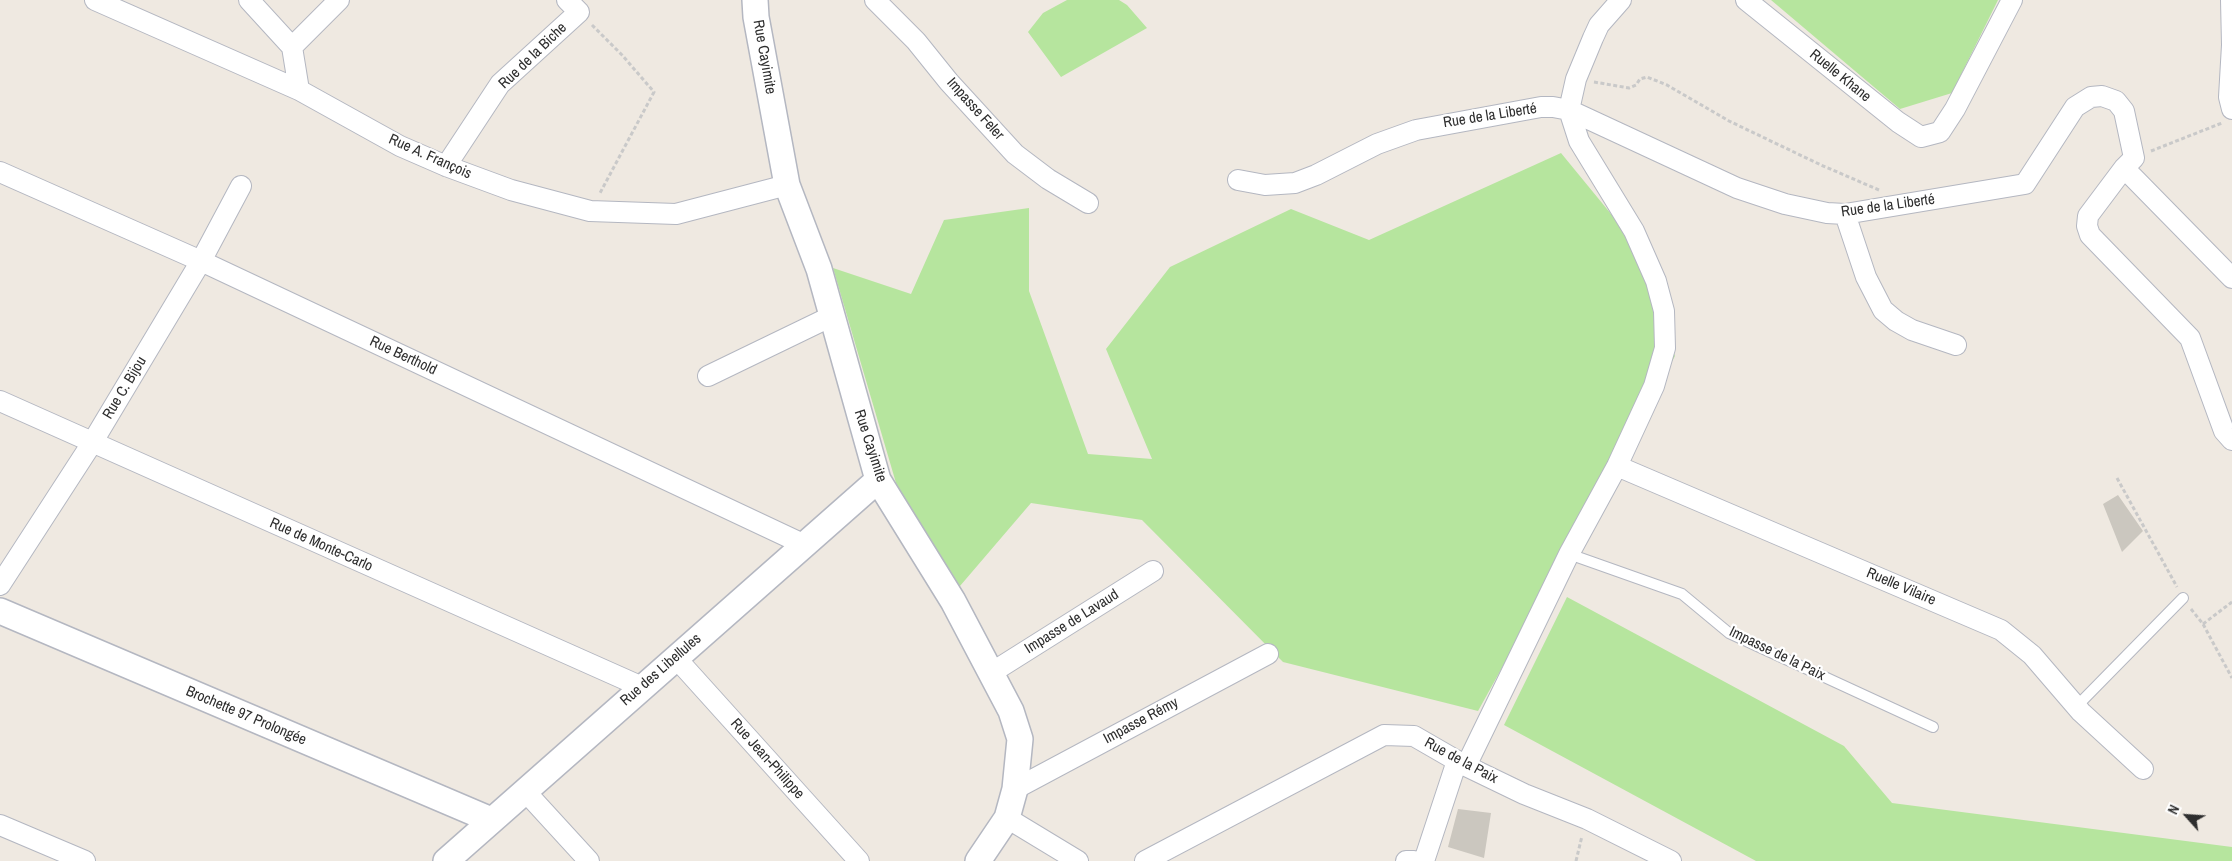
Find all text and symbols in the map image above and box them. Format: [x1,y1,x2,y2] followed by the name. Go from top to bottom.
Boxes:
[749,18,779,96] street label: Rue Cayimite
[495,19,571,93] street label: Rue de la Biche
[1806,46,1874,106] street label: Ruelle Khane
[942,74,1008,144] street label: Impasse Feler
[1442,100,1538,132] street label: Rue de la Liberté
[386,131,474,183] street label: Rue A. François
[1840,191,1936,221] street label: Rue de la Liberté
[367,333,439,379] street label: Rue Berthold
[99,353,151,423] street label: Rue C. Bijou
[850,407,890,485] street label: Rue Cayimite
[267,514,375,576] street label: Rue de Monte-Carlo
[1864,564,1938,610] street label: Ruelle Vilaire
[1022,586,1122,658] street label: Impasse de Lavaud
[1726,623,1828,685] street label: Impasse de la Paix
[617,630,705,710] street label: Rue des Libellules
[183,682,309,750] street label: Brochette 97 Prolongée
[1101,694,1181,748] street label: Impasse Rémy
[726,715,808,803] street label: Rue Jean-Philippe
[1421,734,1501,788] street label: Rue de la Paix
[2162,791,2212,841] north arrow
[2164,802,2183,817] text: N

